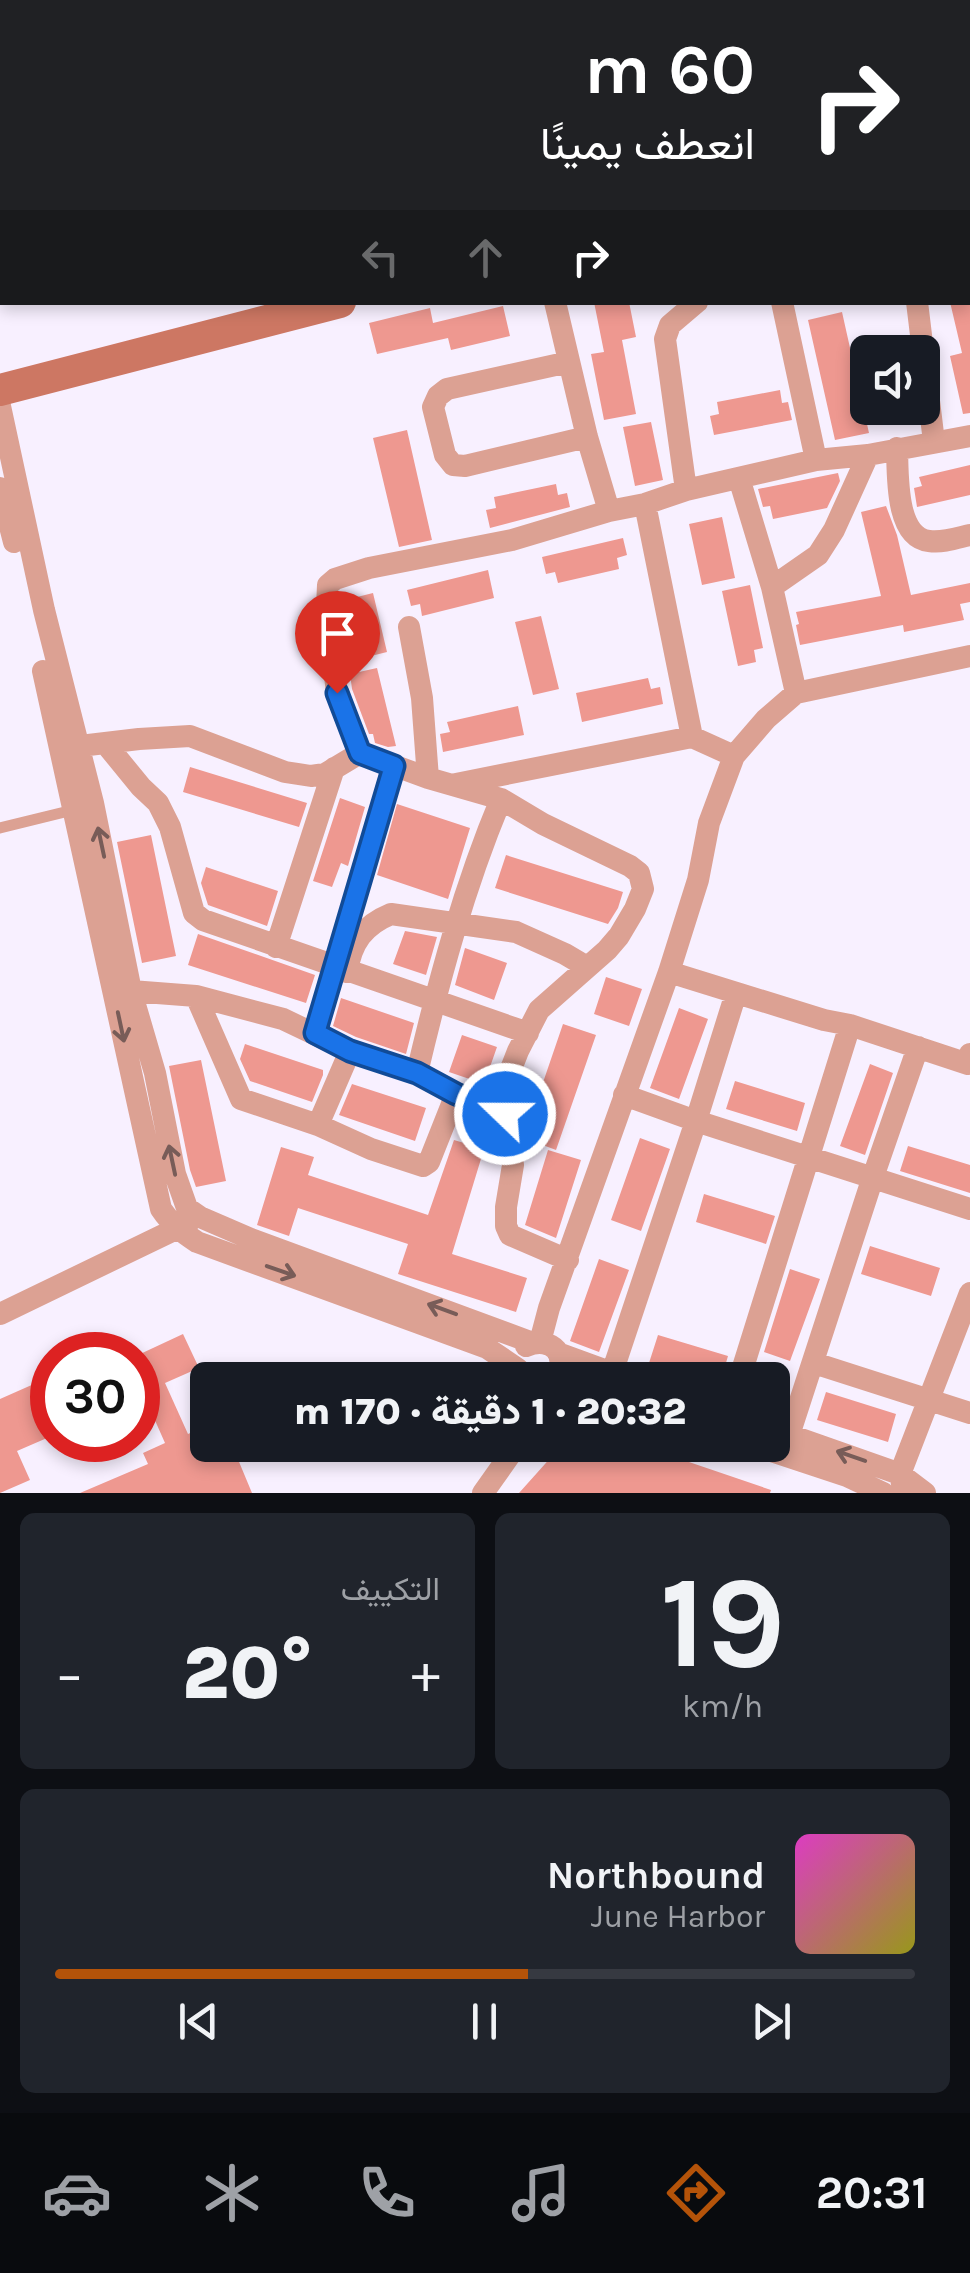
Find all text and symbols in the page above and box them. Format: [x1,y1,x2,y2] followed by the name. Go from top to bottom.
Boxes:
[584,29,755,111] text: 60 m
[790,40,920,170] icon: right
[540,118,755,170] text: انعطف يمينًا
[353,230,408,285] icon: left
[458,230,513,285] icon: ahead
[563,230,618,285] icon: right
[850,335,940,425] map controls
[850,335,940,425] button: sound
[295,591,380,694] pin
[310,606,365,661] icon: arrive
[91,827,110,859] one-way arrow
[113,1010,131,1042] one-way arrow
[453,1062,557,1166] position arrow
[162,1144,180,1176] one-way arrow
[264,1263,295,1281] one-way arrow
[427,1298,457,1316] one-way arrow
[30,1332,160,1462] speed limit sign: 30
[294,1389,686,1434] text: 20:32 · 1 دقيقة · 170 m
[837,1446,868,1464] one-way arrow
[660,1547,785,1699] text: 19
[341,1571,440,1608] text: التكييف
[182,1629,313,1717] text: 20°
[55,1642,84,1706] text: −
[411,1642,440,1706] text: +
[682,1688,763,1725] text: km/h
[547,1853,765,1898] text: Northbound
[591,1898,765,1935] text: June Harbor
[171,1994,226,2049] icon: previous
[457,1994,512,2049] icon: pause
[744,1994,799,2049] icon: next
[42,2158,112,2228] icon: car
[197,2158,267,2228] icon: climate
[352,2158,422,2228] icon: phone
[506,2158,576,2228] icon: music
[661,2158,731,2228] icon: directions
[816,2167,928,2219] text: 20:31

